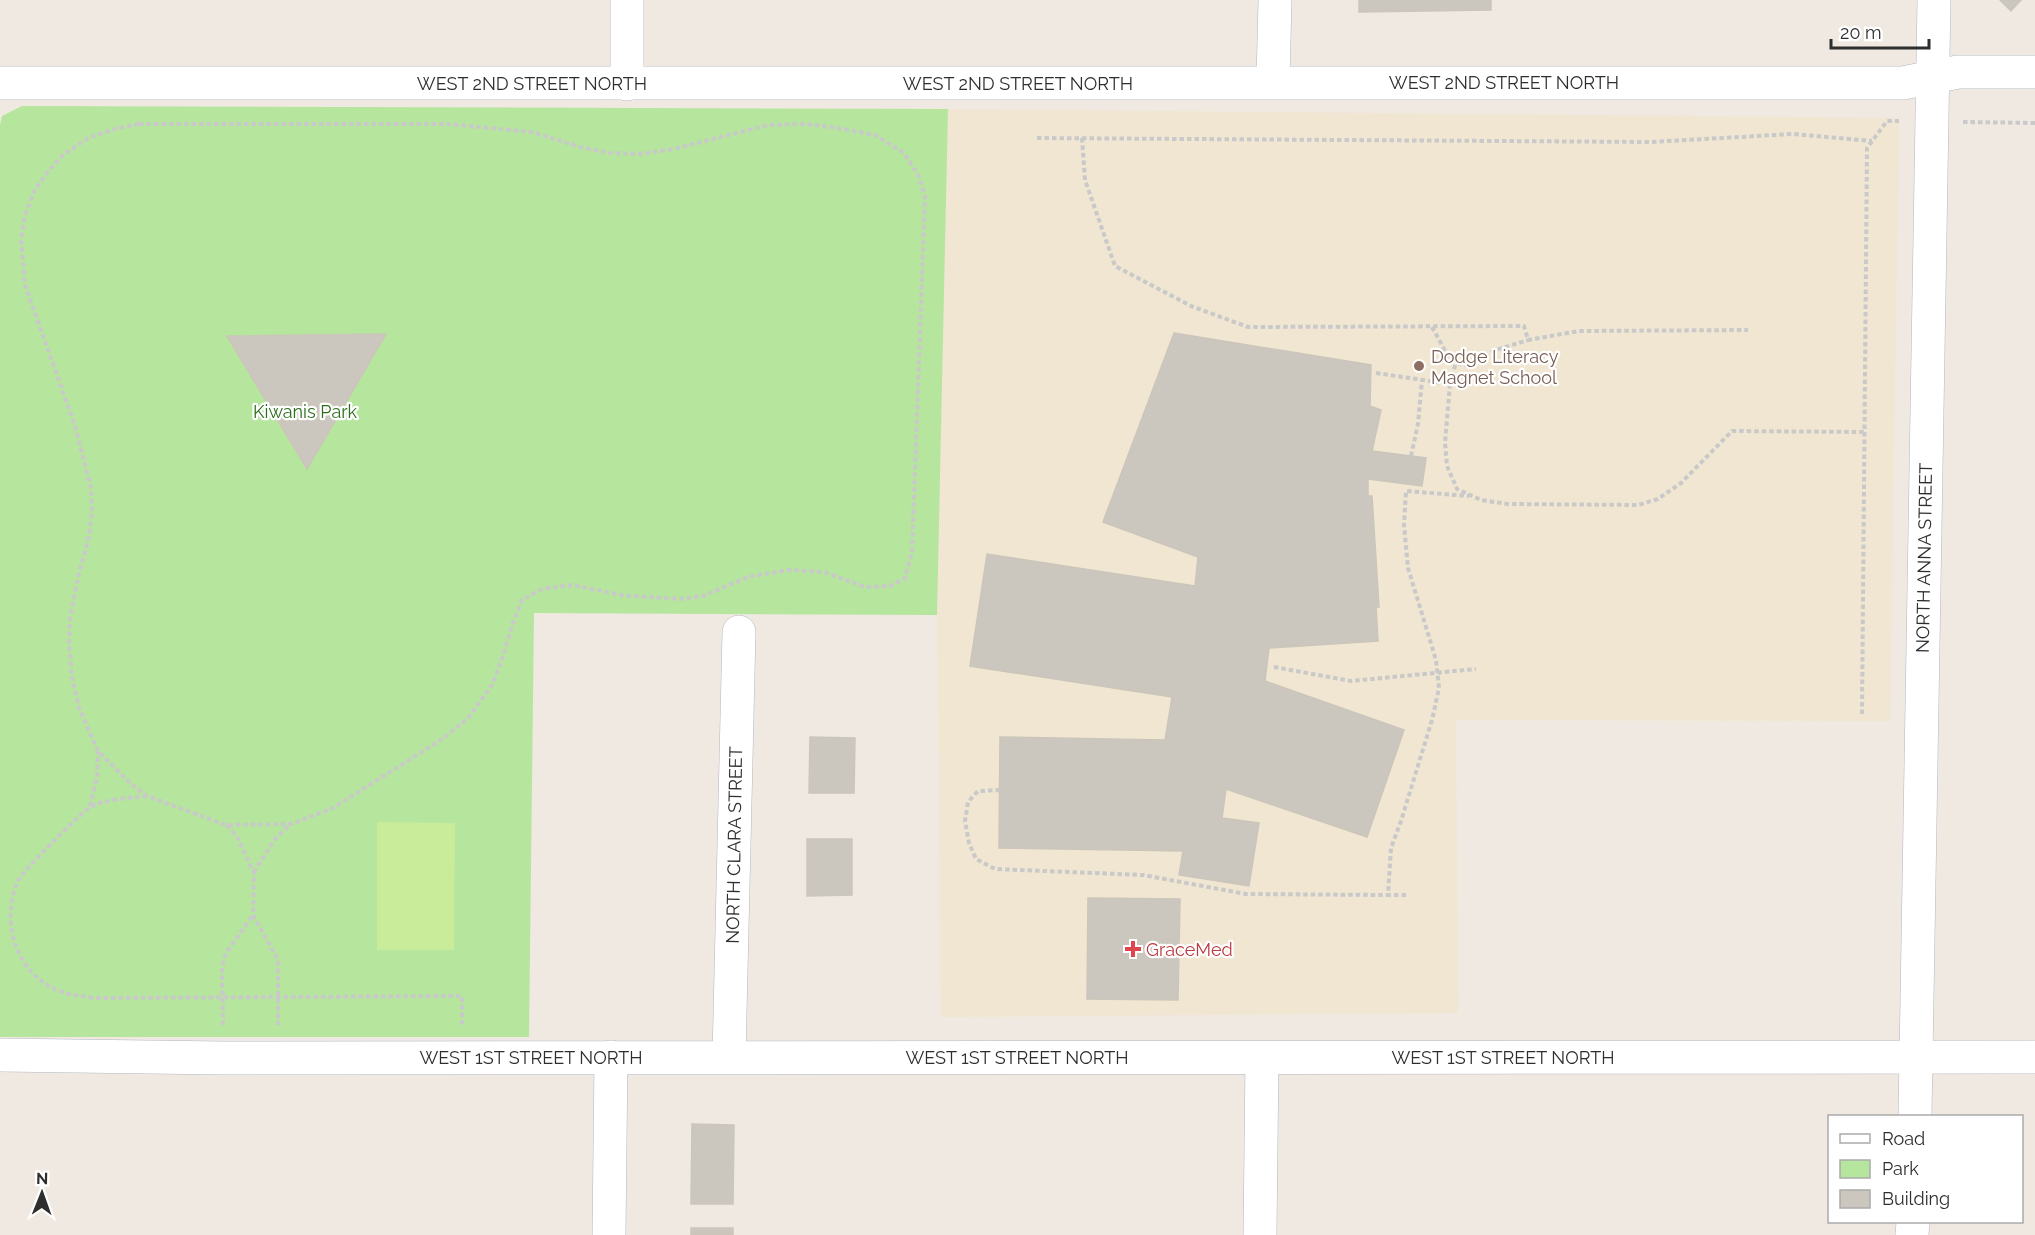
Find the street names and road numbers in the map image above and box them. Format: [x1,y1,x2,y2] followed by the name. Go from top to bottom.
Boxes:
[1389,72,1619,93] street label: WEST 2ND STREET NORTH
[417,73,647,94] street label: WEST 2ND STREET NORTH
[903,73,1133,94] street label: WEST 2ND STREET NORTH
[1912,463,1936,653] street label: NORTH ANNA STREET
[722,746,746,944] street label: NORTH CLARA STREET
[419,1047,643,1068] street label: WEST 1ST STREET NORTH
[905,1047,1129,1068] street label: WEST 1ST STREET NORTH
[1391,1047,1615,1068] street label: WEST 1ST STREET NORTH

